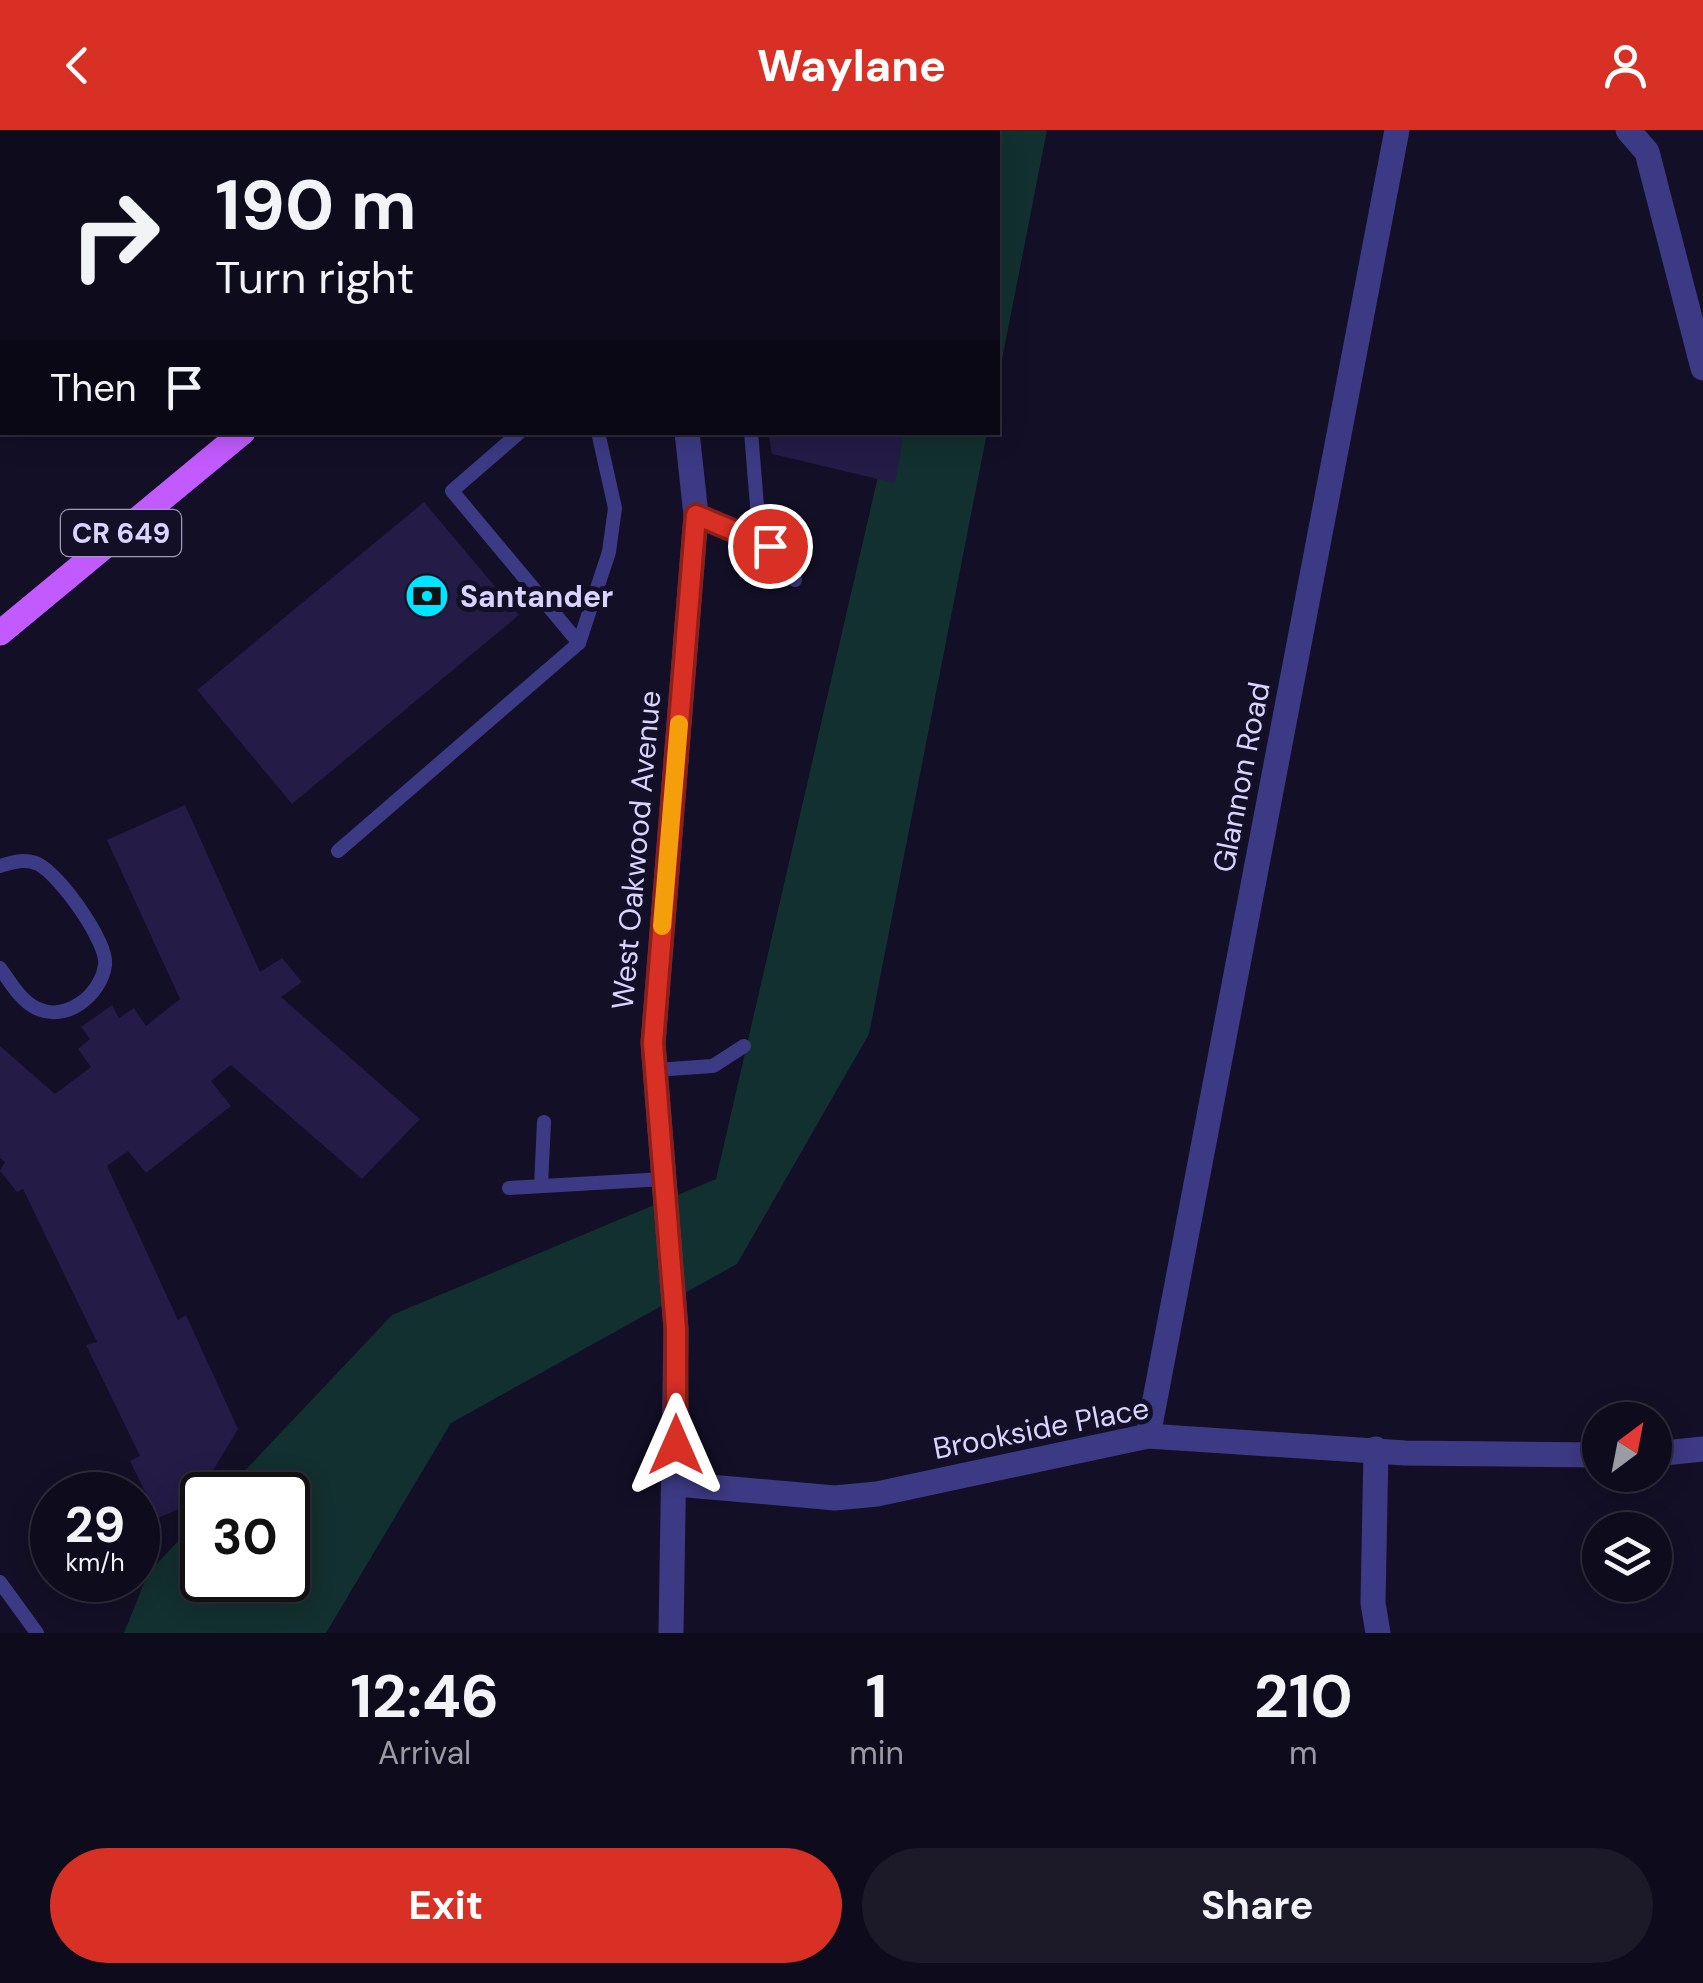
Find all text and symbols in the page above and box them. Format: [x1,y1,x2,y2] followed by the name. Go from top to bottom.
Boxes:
[757,36,946,95] text: Waylane
[50,38,105,93] icon: back
[1598,38,1653,93] icon: person
[215,160,417,251] text: 190 m
[50,170,180,300] icon: right
[215,248,414,307] text: Turn right
[157,360,212,415] icon: arrive
[50,363,137,413] text: Then
[728,504,813,589] pin
[61,510,181,556] road number: CR 649
[743,519,798,574] icon: arrive
[404,573,450,619] bank icon: Santander
[460,577,613,616] place label: Santander
[1203,679,1279,875] street label: Glannon Road
[603,689,669,1011] street label: West Oakwood Avenue
[930,1388,1152,1468] street label: Brookside Place
[624,1393,728,1497] position arrow
[1582,1402,1672,1492] north arrow
[1582,1402,1672,1602] map controls
[180,1472,310,1602] speed limit sign: 30
[65,1492,125,1558] text: 29
[1582,1512,1672,1602] button: layers
[65,1546,125,1579] text: km/h
[350,1657,499,1736] text: 12:46
[866,1657,887,1736] text: 1
[1254,1657,1353,1736] text: 210
[378,1732,471,1774] text: Arrival
[849,1732,904,1774] text: min
[1289,1732,1318,1774] text: m
[50,1848,842,1963] button: Exit
[862,1848,1653,1963] button: Share

